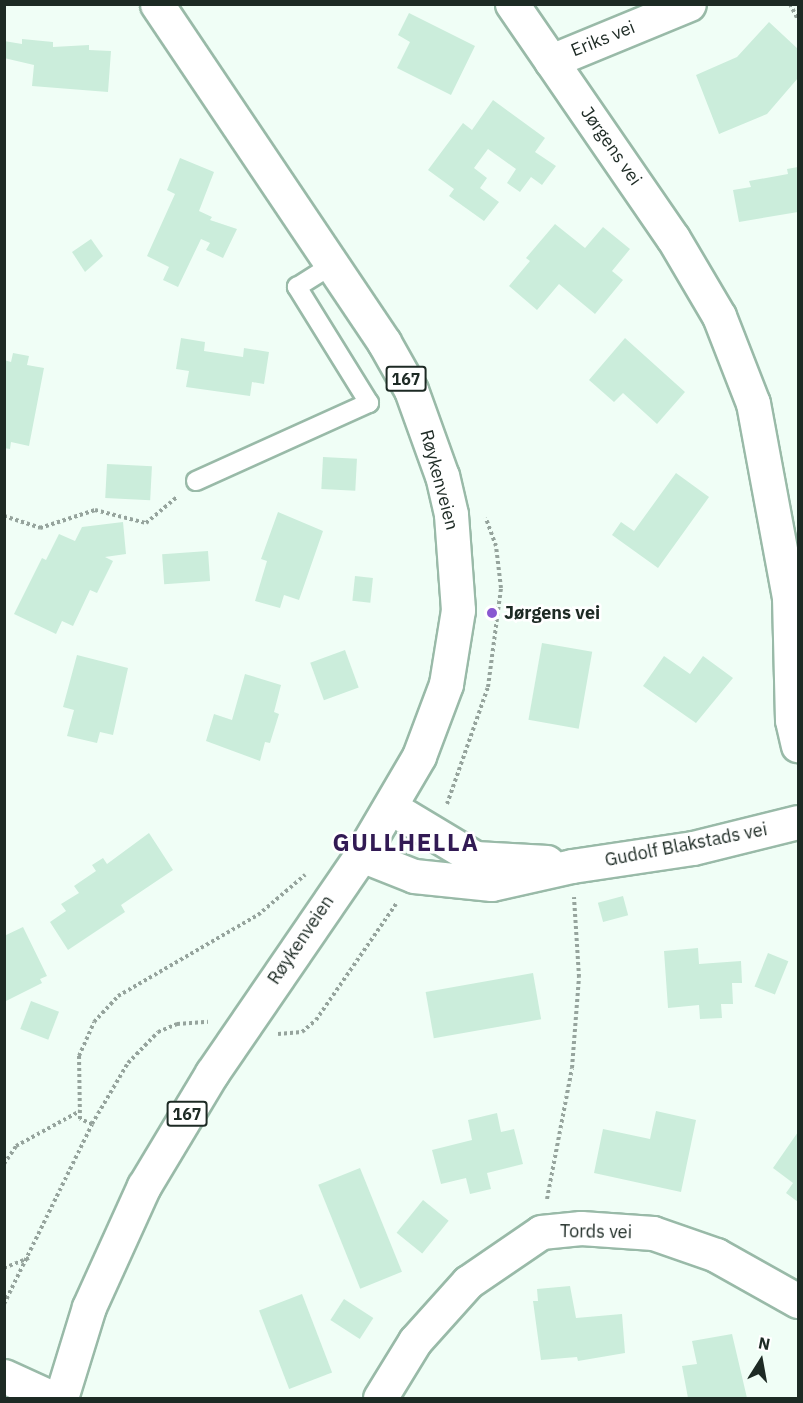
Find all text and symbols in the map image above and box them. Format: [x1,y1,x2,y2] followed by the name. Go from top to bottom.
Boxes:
[568,16,638,62] street label: Eriks vei
[576,102,646,190] street label: Jørgens vei
[385,366,427,392] road number: 167
[415,428,463,532] street label: Røykenveien
[504,602,600,624] place label: Jørgens vei
[485,606,499,620] marker: Jørgens vei
[603,819,769,871] street label: Gudolf Blakstads vei
[332,829,480,857] district label: GULLHELLA
[263,891,339,989] street label: Røykenveien
[166,1101,208,1127] road number: 167
[560,1221,632,1243] street label: Tords vei
[731,1331,791,1391] north arrow
[757,1332,772,1354] text: N

